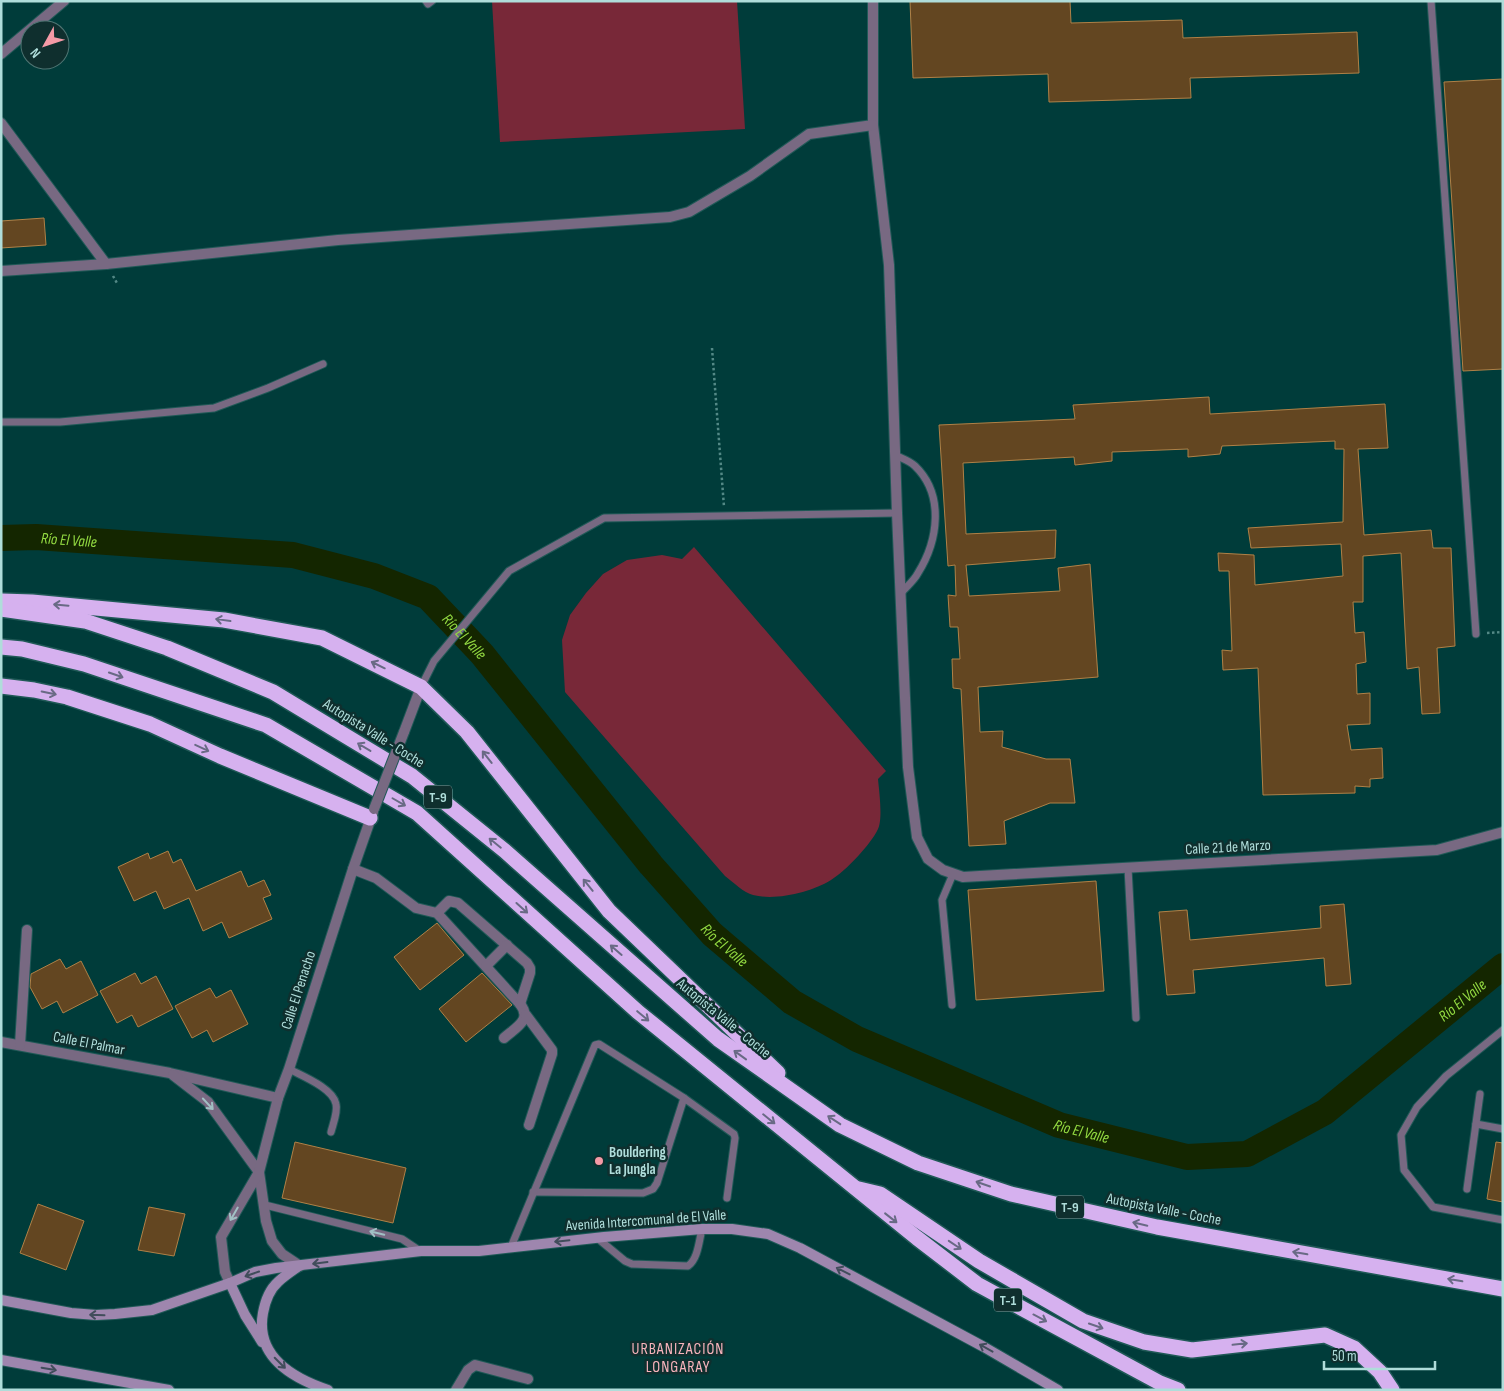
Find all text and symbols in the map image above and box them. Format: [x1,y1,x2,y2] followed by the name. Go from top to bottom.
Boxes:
[20,20,70,70] north arrow
[27,45,44,61] text: N
[40,529,98,552] water label: Río El Valle
[54,600,70,609] one-way arrow
[438,610,490,663] water label: Río El Valle
[215,615,231,625] one-way arrow
[370,660,385,670] one-way arrow
[108,671,124,680] one-way arrow
[41,689,57,698] one-way arrow
[319,694,428,772] street label: Autopista Valle - Coche
[357,741,371,751] one-way arrow
[194,743,209,753] one-way arrow
[481,751,492,764] one-way arrow
[424,786,452,809] road number: T-9
[391,798,405,808] one-way arrow
[1185,836,1271,859] street label: Calle 21 de Marzo
[488,837,501,848] one-way arrow
[582,879,593,892] one-way arrow
[516,902,529,913] one-way arrow
[696,920,751,971] water label: Río El Valle
[610,945,623,956] one-way arrow
[277,949,320,1032] street label: Calle El Penacho
[672,974,775,1062] street label: Autopista Valle - Coche
[1435,976,1490,1026] water label: Río El Valle
[636,1011,649,1022] one-way arrow
[51,1027,127,1060] street label: Calle El Palmar
[733,1050,747,1060] one-way arrow
[202,1098,214,1110] one-way arrow
[762,1113,775,1124] one-way arrow
[827,1115,841,1125] one-way arrow
[1050,1116,1111,1148] water label: Río El Valle
[609,1143,667,1179] place label: Bouldering La Jungla
[593,1155,605,1167] marker: Bouldering La Jungla
[975,1179,991,1188] one-way arrow
[1104,1189,1223,1230] street label: Autopista Valle - Coche
[1056,1196,1084,1218] road number: T-9
[564,1205,727,1236] street label: Avenida Intercomunal de El Valle
[229,1207,239,1221] one-way arrow
[884,1212,897,1223] one-way arrow
[1133,1219,1149,1228] one-way arrow
[369,1227,385,1237] one-way arrow
[554,1236,570,1246] one-way arrow
[948,1240,962,1250] one-way arrow
[1292,1247,1308,1257] one-way arrow
[313,1258,329,1268] one-way arrow
[836,1266,851,1275] one-way arrow
[245,1270,261,1279] one-way arrow
[1447,1275,1463,1285] one-way arrow
[994,1288,1022,1312] road number: T-1
[89,1310,105,1319] one-way arrow
[1032,1314,1047,1323] one-way arrow
[1088,1322,1103,1331] one-way arrow
[1324,1338,1435,1370] scale bar
[1232,1339,1248,1349] one-way arrow
[631,1340,725,1377] district label: URBANIZACIÓN LONGARAY
[978,1343,993,1353] one-way arrow
[1332,1347,1357,1366] text: 50 m
[274,1357,286,1369] one-way arrow
[41,1364,57,1374] one-way arrow

